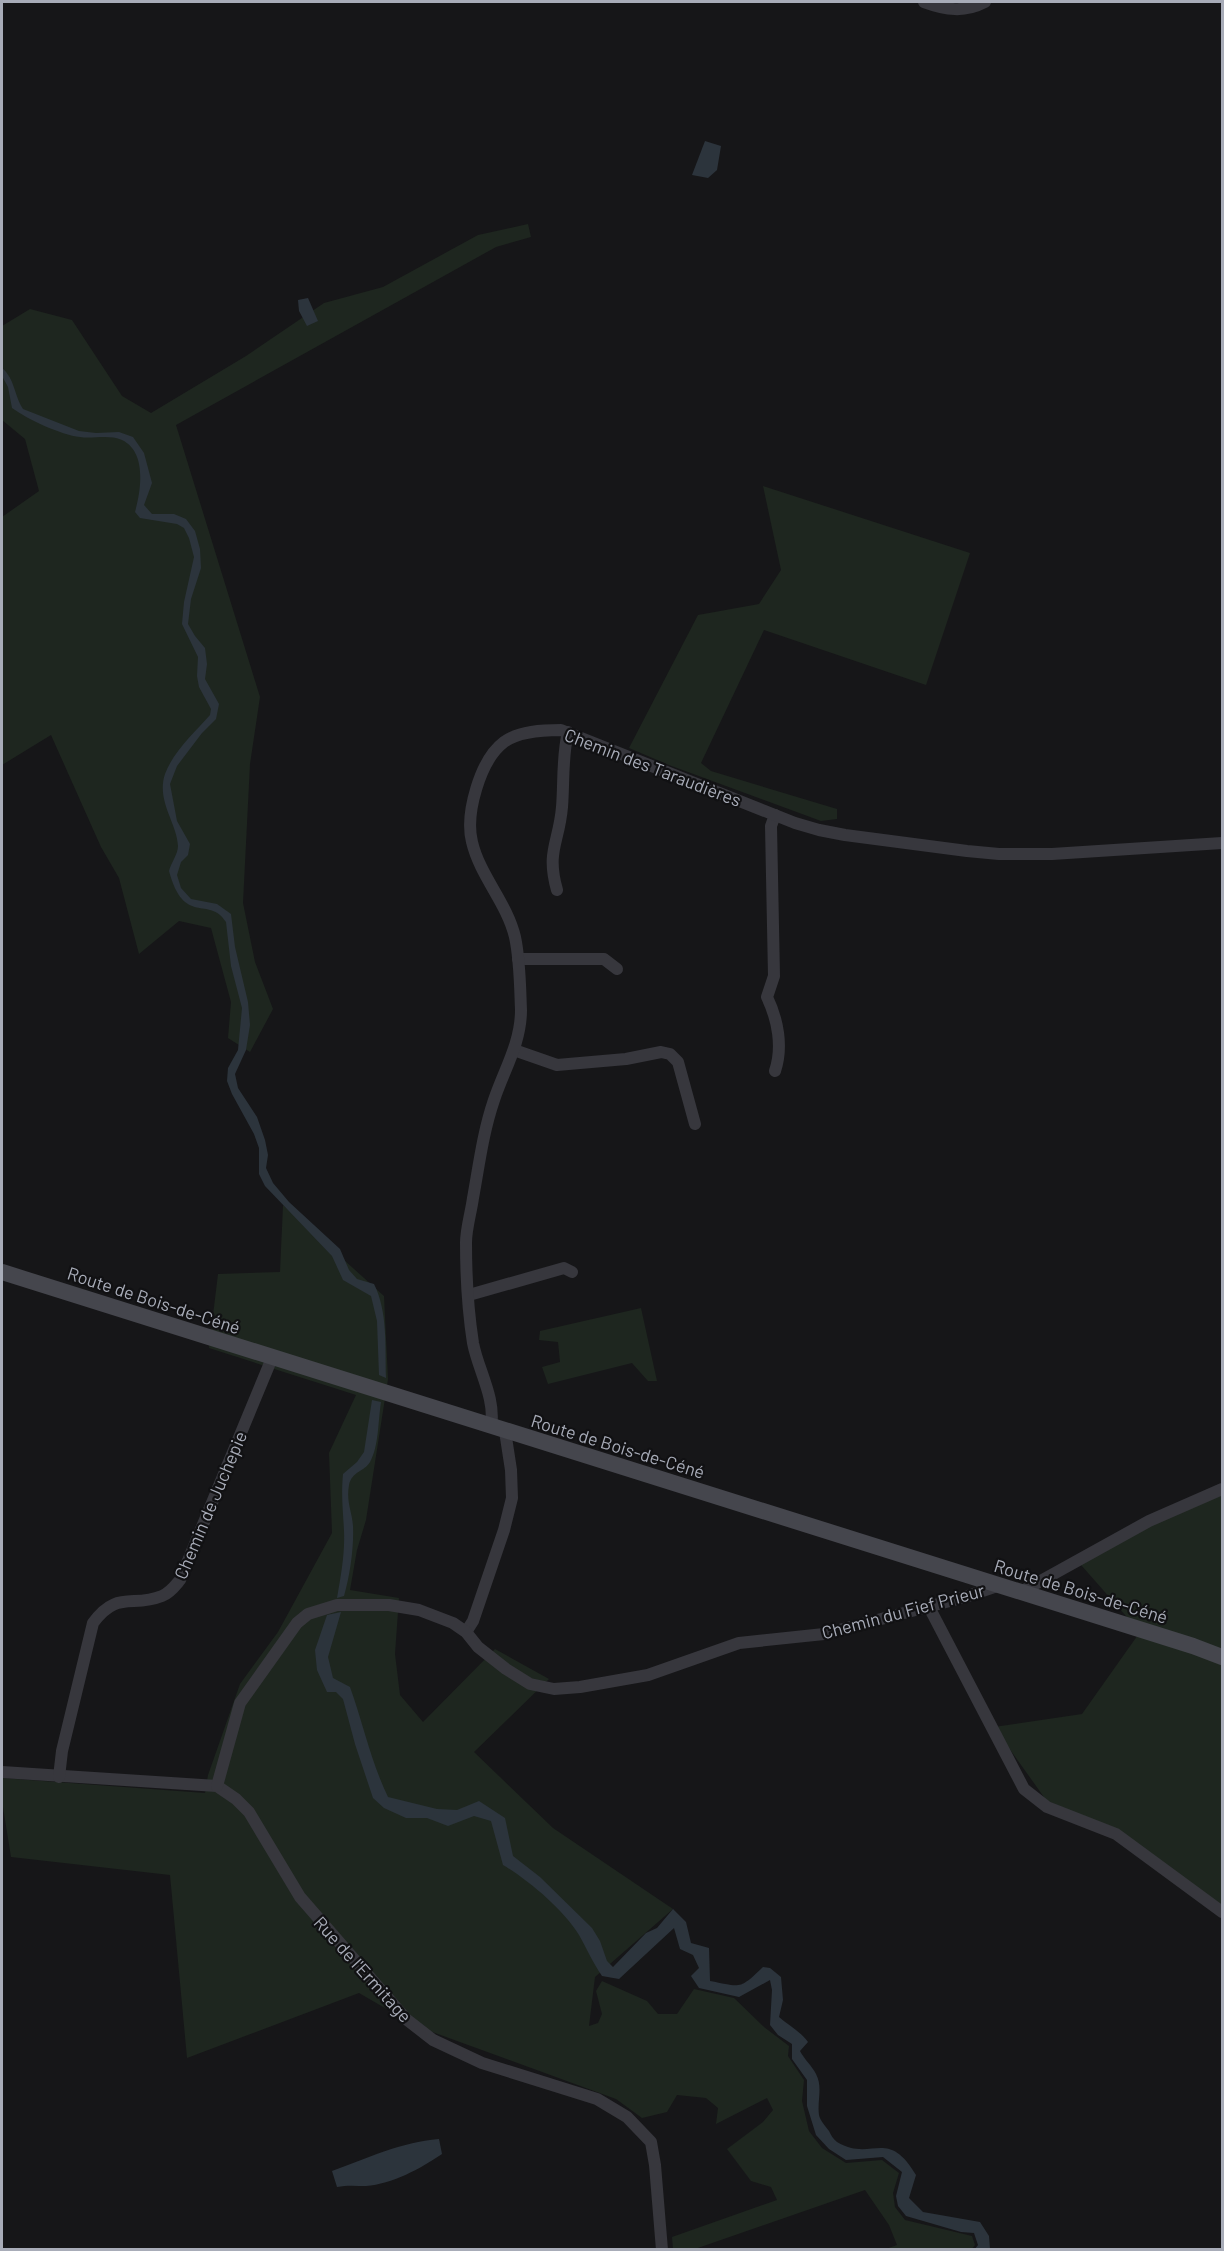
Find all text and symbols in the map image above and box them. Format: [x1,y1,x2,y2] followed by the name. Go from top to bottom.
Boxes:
[562,723,744,811] street label: Chemin des Taraudières
[65,1262,243,1338] street label: Route de Bois-de-Céné
[528,1409,708,1483] street label: Route de Bois-de-Céné
[169,1428,251,1582] street label: Chemin de Juchepie
[991,1554,1171,1628] street label: Route de Bois-de-Céné
[819,1579,987,1643] street label: Chemin du Fief Prieur
[310,1911,416,2027] street label: Rue de l'Ermitage

